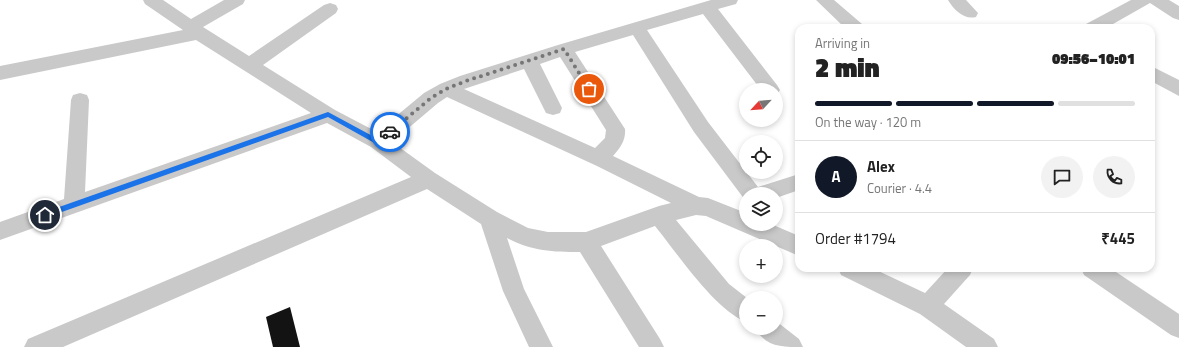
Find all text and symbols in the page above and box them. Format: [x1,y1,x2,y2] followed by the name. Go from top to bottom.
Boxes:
[815,33,870,53] text: Arriving in
[1052,47,1135,70] text: 09:56–10:01
[815,48,880,87] text: 2 min
[572,72,606,106] pin
[578,78,600,100] icon: bag
[739,83,783,127] north arrow
[739,83,783,335] map controls
[370,112,410,152] courier
[815,112,921,132] text: On the way · 120 m
[379,121,401,143] icon: car
[739,135,783,179] button: locate
[867,155,895,178] text: Alex
[1041,156,1083,198] button: chat
[1093,156,1135,198] button: phone
[831,165,841,188] text: A
[867,178,932,198] text: Courier · 4.4
[739,187,783,231] button: layers
[28,198,62,232] pin
[34,204,56,226] icon: home
[815,227,896,250] text: Order #1794
[1101,227,1135,250] text: ₹445
[739,239,783,283] button: +
[739,291,783,335] button: −

